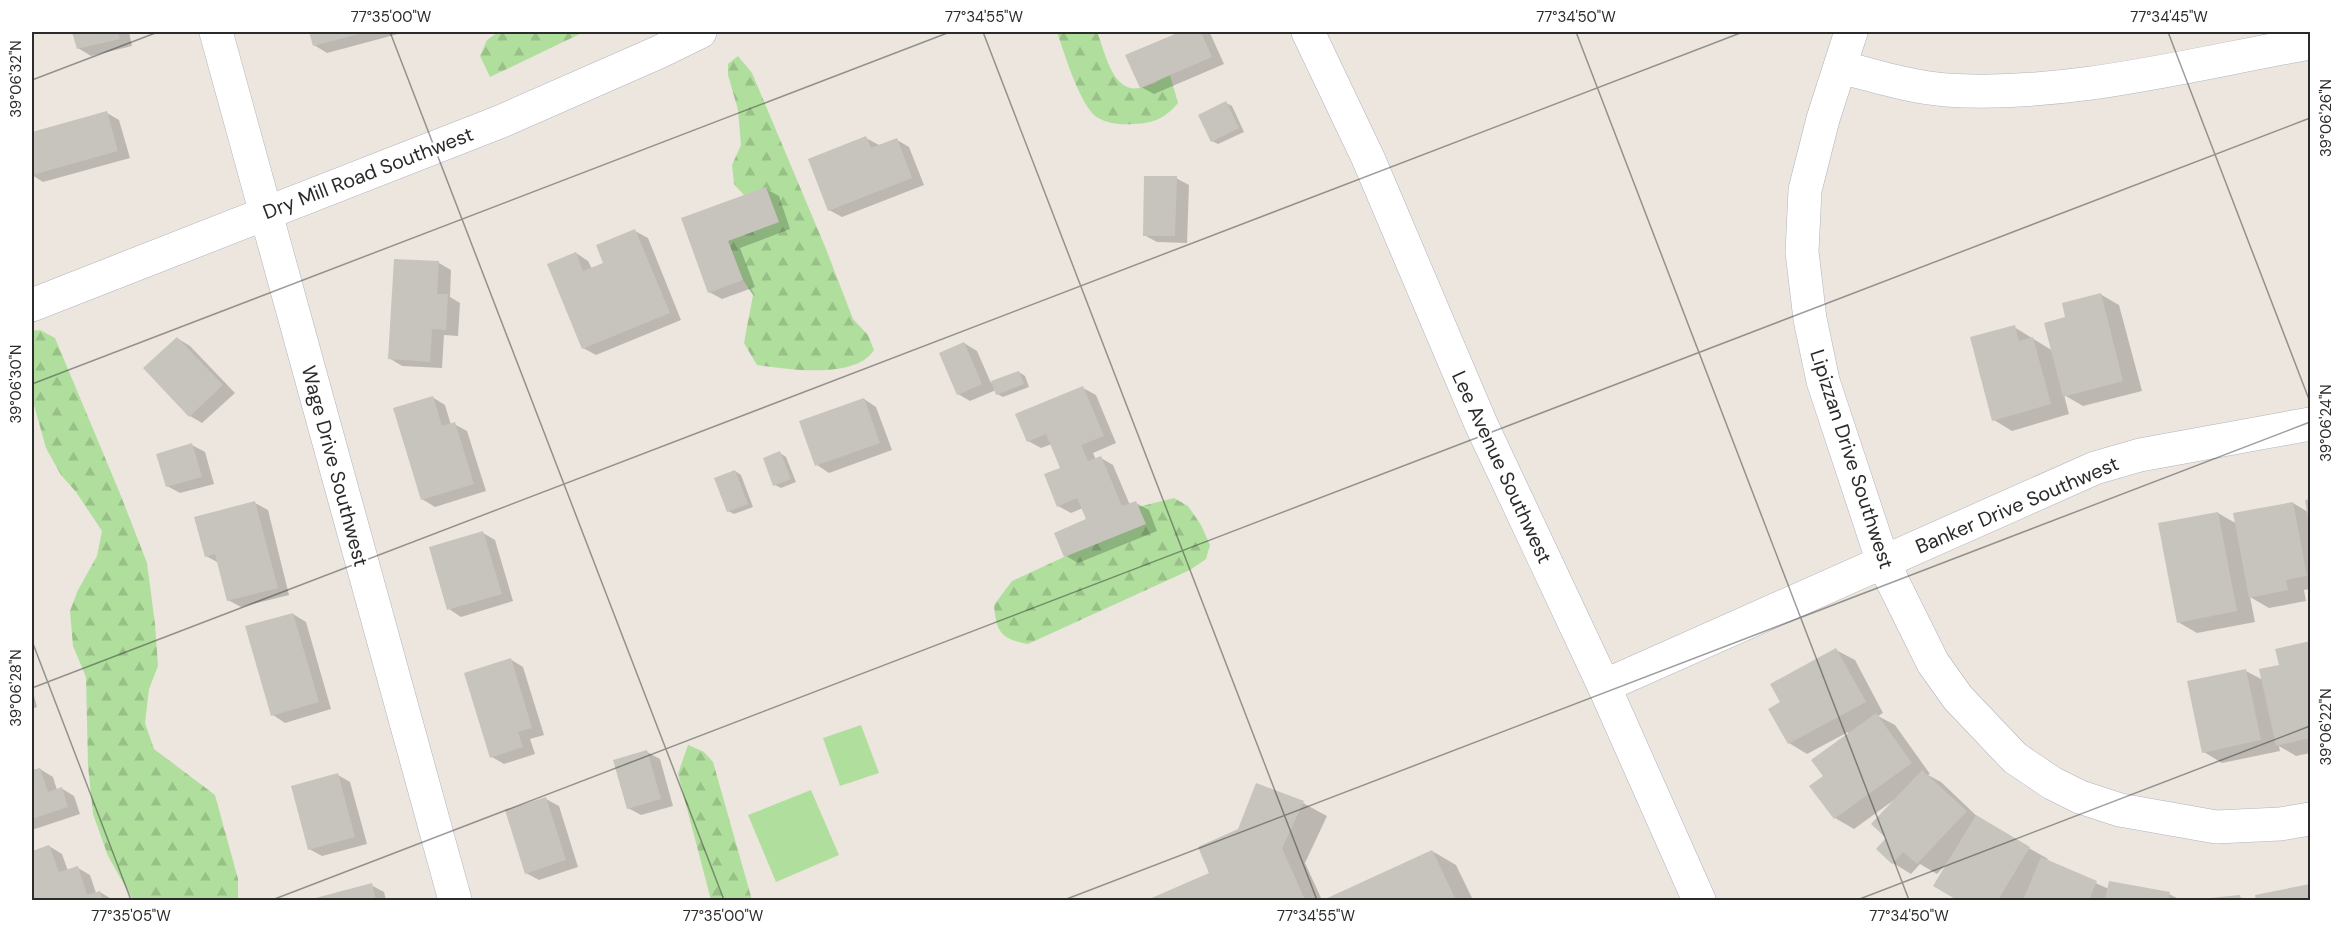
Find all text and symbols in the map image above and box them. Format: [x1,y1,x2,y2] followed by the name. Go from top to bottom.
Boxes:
[351,7,432,27] text: 77°35'00"W
[945,7,1023,27] text: 77°34'55"W
[1536,7,1616,27] text: 77°34'50"W
[2130,7,2208,27] text: 77°34'45"W
[6,40,26,118] text: 39°06'32"N
[2316,79,2336,157] text: 39°06'26"N
[259,121,477,225] street label: Dry Mill Road Southwest
[6,345,26,423] text: 39°06'30"N
[1804,346,1900,572] street label: Lipizzan Drive Southwest
[296,363,374,570] street label: Wage Drive Southwest
[1446,367,1558,568] street label: Lee Avenue Southwest
[2316,384,2336,462] text: 39°06'24"N
[1911,450,2123,560] street label: Banker Drive Southwest
[6,649,26,727] text: 39°06'28"N
[2316,688,2336,766] text: 39°06'22"N
[91,906,171,926] text: 77°35'05"W
[683,906,764,926] text: 77°35'00"W
[1277,906,1355,926] text: 77°34'55"W
[1869,906,1949,926] text: 77°34'50"W

